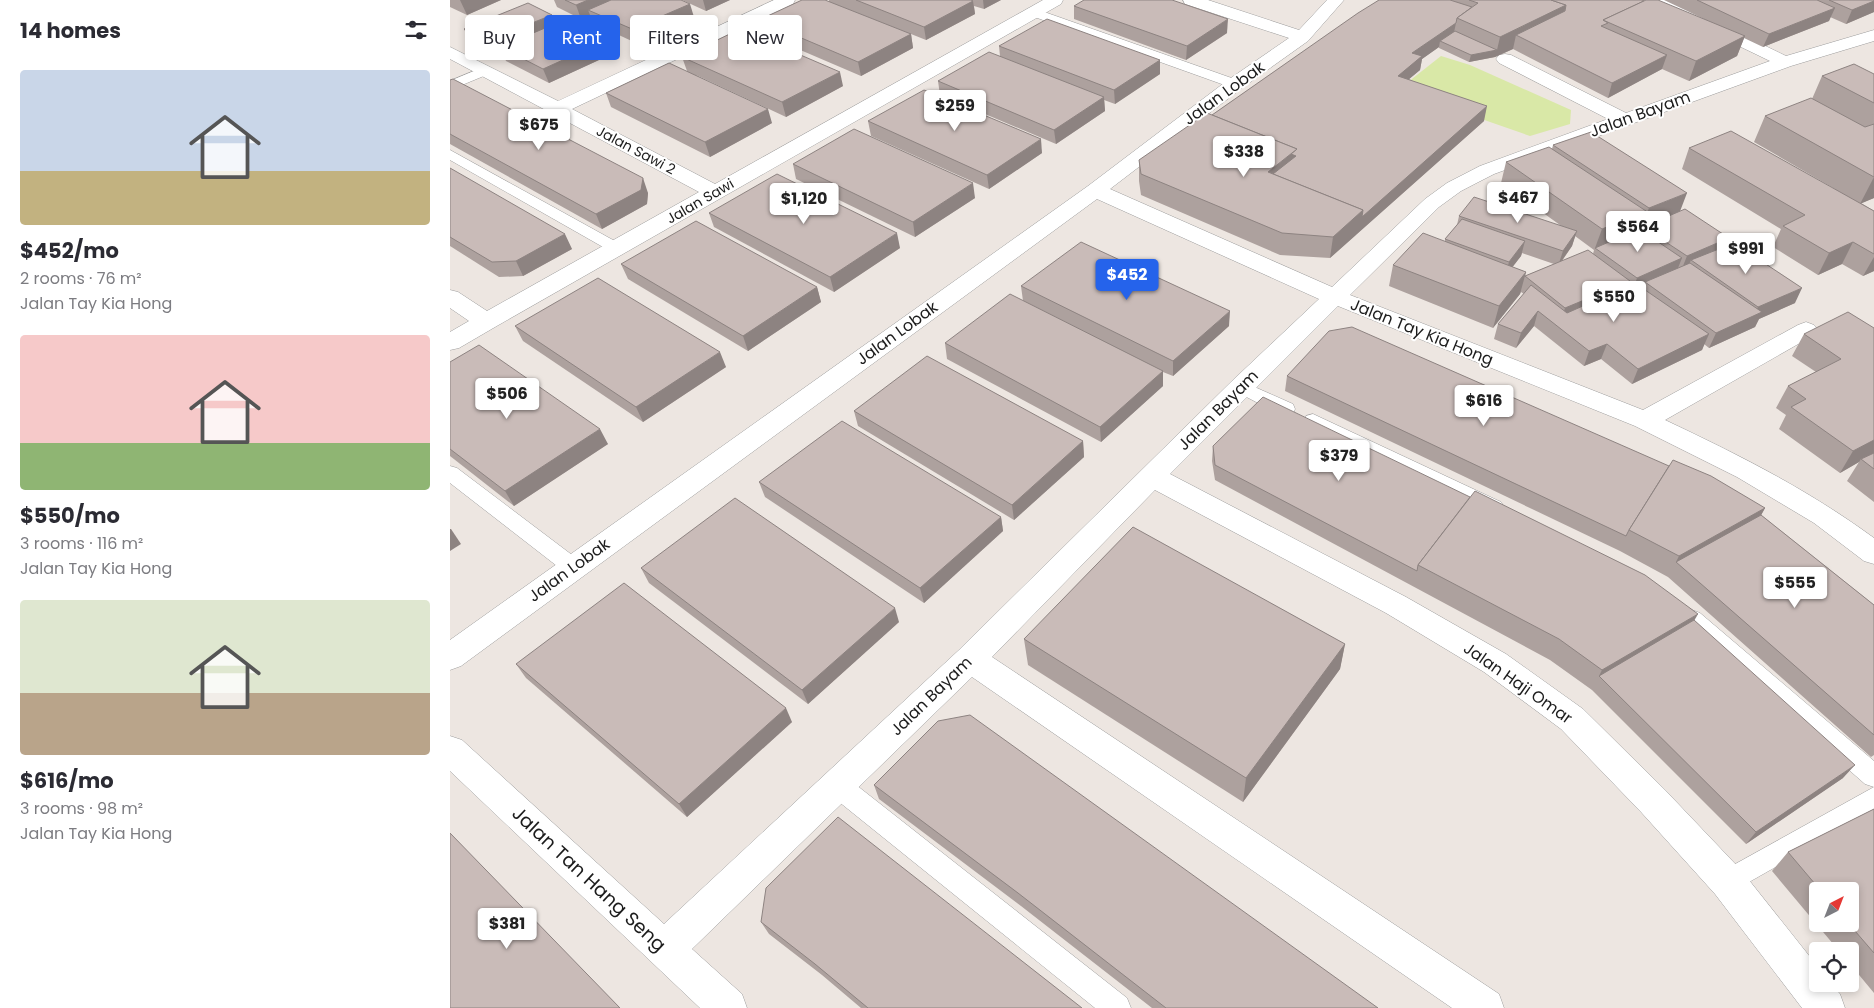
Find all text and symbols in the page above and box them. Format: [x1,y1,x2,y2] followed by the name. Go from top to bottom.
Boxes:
[465,15,534,60] chip: Buy
[544,15,620,60] chip: Rent
[630,15,718,60] chip: Filters
[728,15,802,60] chip: New
[20,16,121,45] text: 14 homes
[402,16,430,44] icon: filters
[1179,55,1270,130] street label: Jalan Lobak
[1586,85,1694,143] street label: Jalan Bayam
[925,90,985,132] pin: $259
[935,94,975,117] text: $259
[180,102,270,192] icon: home
[509,108,569,151] pin: $675
[519,113,559,136] text: $675
[593,121,679,179] street label: Jalan Sawi 2
[1214,136,1274,178] pin: $338
[1224,140,1264,163] text: $338
[662,174,738,228] street label: Jalan Sawi
[763,182,845,225] pin: $1,120
[1488,182,1548,224] pin: $467
[1498,186,1538,209] text: $467
[781,187,827,210] text: $1,120
[1608,210,1668,253] pin: $564
[1617,215,1659,238] text: $564
[1716,232,1776,275] pin: $991
[20,236,119,265] text: $452/mo
[1728,237,1764,260] text: $991
[1097,258,1157,301] pin: $452
[1107,263,1147,286] text: $452
[20,267,142,290] text: 2 rooms · 76 m²
[1584,280,1644,323] pin: $550
[1593,285,1635,308] text: $550
[20,292,172,315] text: Jalan Tay Kia Hong
[1347,293,1497,371] street label: Jalan Tay Kia Hong
[852,295,943,370] street label: Jalan Lobak
[1173,365,1263,455] street label: Jalan Bayam
[180,367,270,457] icon: home
[477,378,537,420] pin: $506
[486,382,528,405] text: $506
[1454,384,1514,427] pin: $616
[1466,389,1502,412] text: $616
[1309,440,1369,482] pin: $379
[1320,444,1358,467] text: $379
[20,501,120,530] text: $550/mo
[20,532,143,555] text: 3 rooms · 116 m²
[524,532,615,607] street label: Jalan Lobak
[20,557,172,580] text: Jalan Tay Kia Hong
[1765,566,1825,609] pin: $555
[1774,571,1816,594] text: $555
[180,632,270,722] icon: home
[1459,637,1577,729] street label: Jalan Haji Omar
[885,651,977,741] street label: Jalan Bayam
[20,766,114,795] text: $616/mo
[20,797,143,820] text: 3 rooms · 98 m²
[506,800,672,958] street label: Jalan Tan Hang Seng
[20,822,172,845] text: Jalan Tay Kia Hong
[1809,882,1859,932] north arrow
[1809,882,1859,992] map controls
[477,908,537,950] pin: $381
[489,912,525,935] text: $381
[1809,942,1859,992] button: locate

